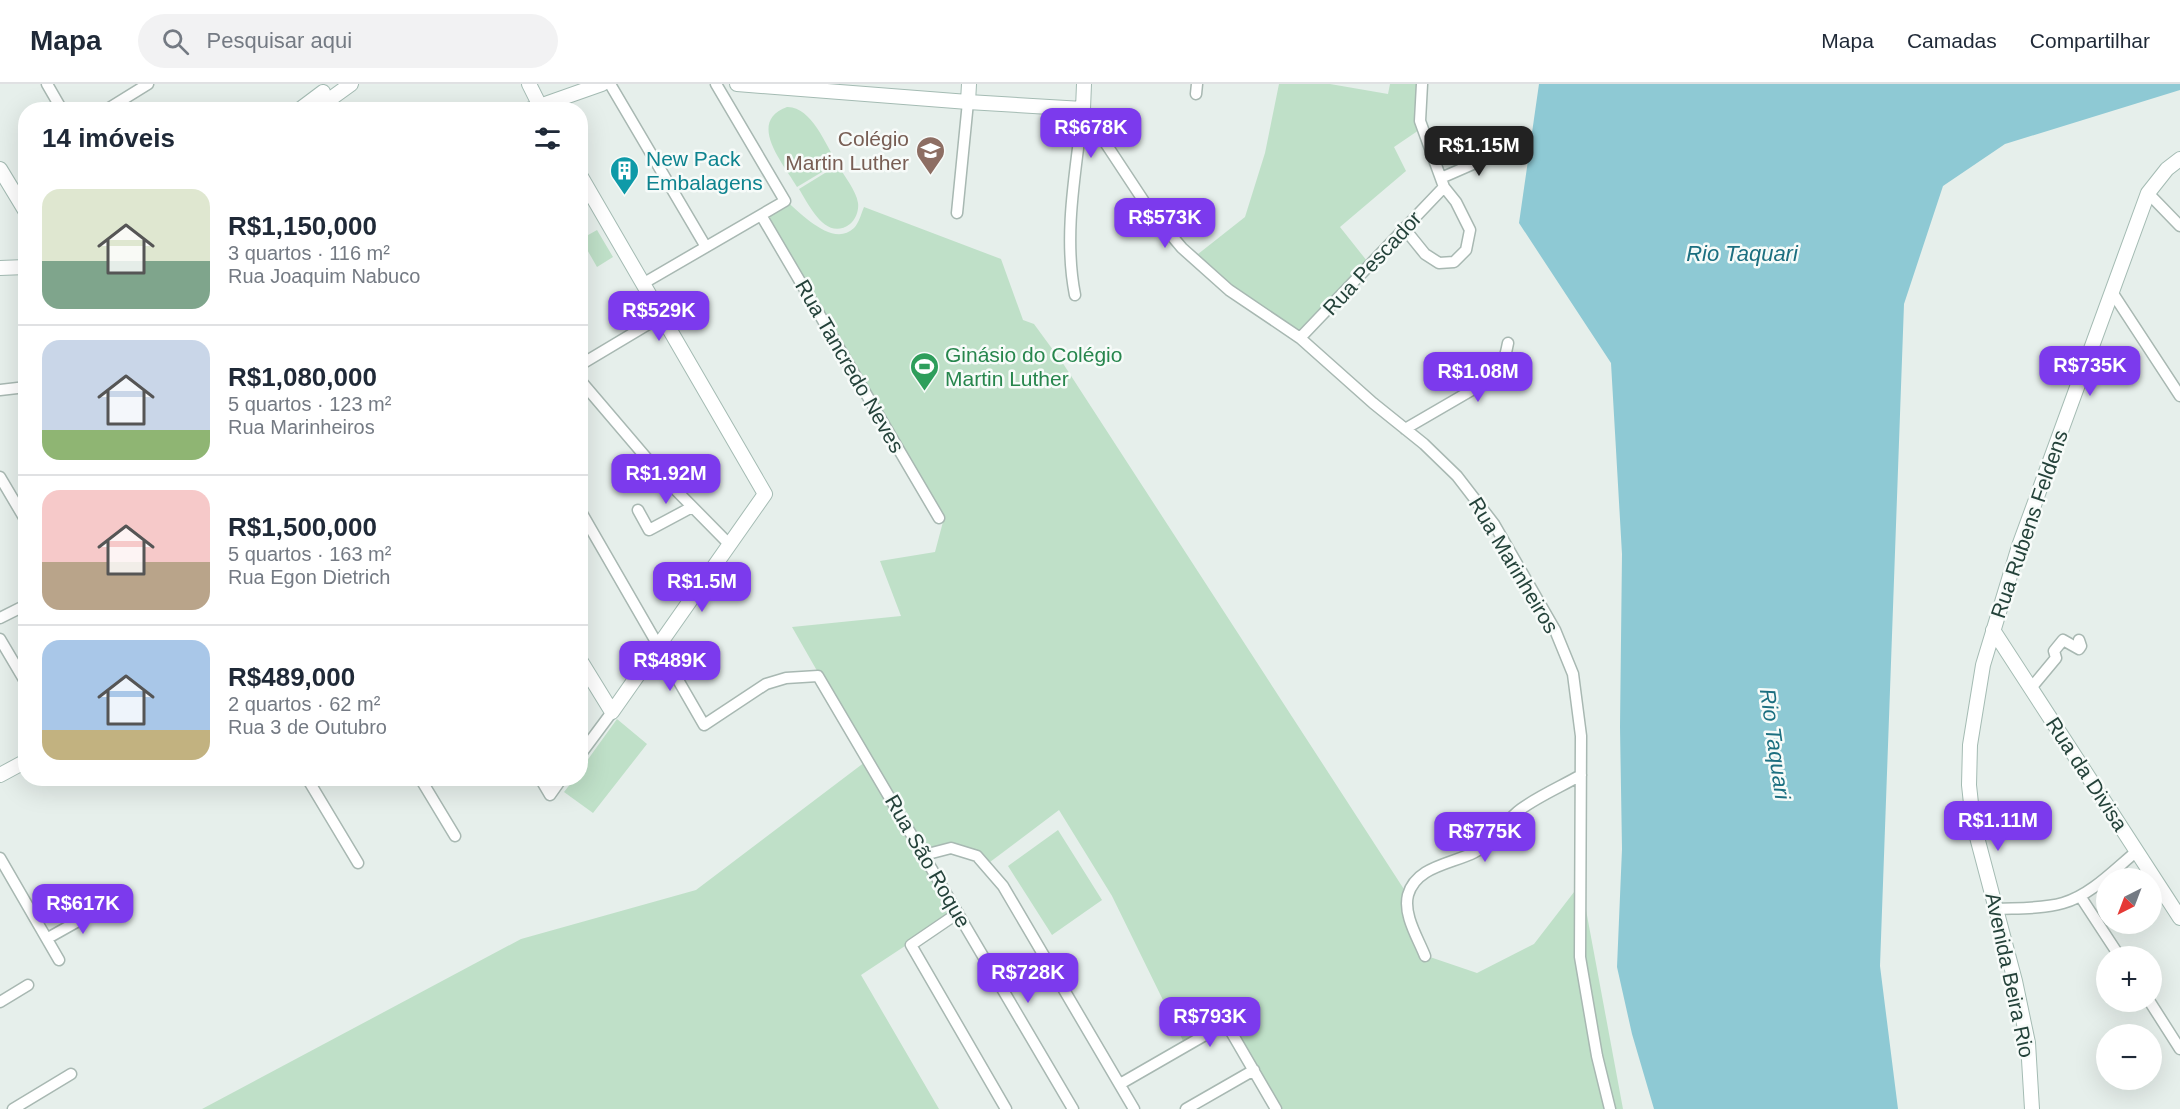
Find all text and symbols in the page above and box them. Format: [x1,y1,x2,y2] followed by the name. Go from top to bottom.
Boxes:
[138,14,558,68] search box
[30,25,102,56] text: Mapa
[159,25,192,58] icon: search
[207,28,352,53] text: Pesquisar aqui
[1821,29,1874,52] text: Mapa
[1907,29,1997,52] text: Camadas
[2030,29,2150,52] text: Compartilhar
[1042,108,1140,159] pin: R$678K
[1054,116,1128,138] text: R$678K
[531,122,564,155] icon: filters
[42,123,175,153] text: 14 imóveis
[1424,126,1534,177] pin: R$1.15M
[785,127,909,174] place label: Colégio Martin Luther
[914,134,946,176] school or university icon: Colégio Martin Luther
[1438,134,1520,156] text: R$1.15M
[646,147,763,194] place label: New Pack Embalagens
[609,154,641,196] building icon: New Pack Embalagens
[1116,198,1214,249] pin: R$573K
[1128,206,1202,228] text: R$573K
[1318,206,1426,320] street label: Rua Pescador
[228,211,377,241] text: R$1,150,000
[90,213,162,285] icon: home
[1686,241,1799,266] water label: Rio Taquari
[228,242,390,264] text: 3 quartos · 116 m²
[228,265,420,287] text: Rua Joaquim Nabuco
[791,275,909,457] street label: Rua Tancredo Neves
[610,291,708,342] pin: R$529K
[622,299,696,321] text: R$529K
[945,343,1122,390] place label: Ginásio do Colégio Martin Luther
[2041,346,2139,397] pin: R$735K
[908,350,940,392] sports icon: Ginásio do Colégio Martin Luther
[1423,352,1533,403] pin: R$1.08M
[2053,354,2127,376] text: R$735K
[1437,360,1519,382] text: R$1.08M
[228,362,377,392] text: R$1,080,000
[90,364,162,436] icon: home
[228,393,391,415] text: 5 quartos · 123 m²
[228,416,375,438] text: Rua Marinheiros
[1986,427,2072,621] street label: Rua Rubens Feldens
[611,454,721,505] pin: R$1.92M
[625,462,707,484] text: R$1.92M
[1464,493,1564,637] street label: Rua Marinheiros
[228,512,377,542] text: R$1,500,000
[90,514,162,586] icon: home
[228,543,391,565] text: 5 quartos · 163 m²
[653,562,751,613] pin: R$1.5M
[228,566,390,588] text: Rua Egon Dietrich
[667,570,737,592] text: R$1.5M
[621,641,719,692] pin: R$489K
[633,649,707,671] text: R$489K
[228,662,355,692] text: R$489,000
[90,664,162,736] icon: home
[1755,687,1795,802] water label: Rio Taquari
[228,693,380,715] text: 2 quartos · 62 m²
[2042,713,2132,835] street label: Rua da Divisa
[228,716,387,738] text: Rua 3 de Outubro
[881,791,975,931] street label: Rua São Roque
[1943,801,2053,852] pin: R$1.11M
[1958,809,2038,831] text: R$1.11M
[1436,812,1534,863] pin: R$775K
[1448,820,1522,842] text: R$775K
[2096,868,2162,934] north arrow
[2096,868,2162,1090] map controls
[34,884,132,935] pin: R$617K
[1981,891,2039,1059] street label: Avenida Beira Rio
[46,892,120,914] text: R$617K
[2096,946,2162,1012] button: +
[979,953,1077,1004] pin: R$728K
[991,961,1065,983] text: R$728K
[1161,997,1259,1048] pin: R$793K
[1173,1005,1247,1027] text: R$793K
[2096,1024,2162,1090] button: −

